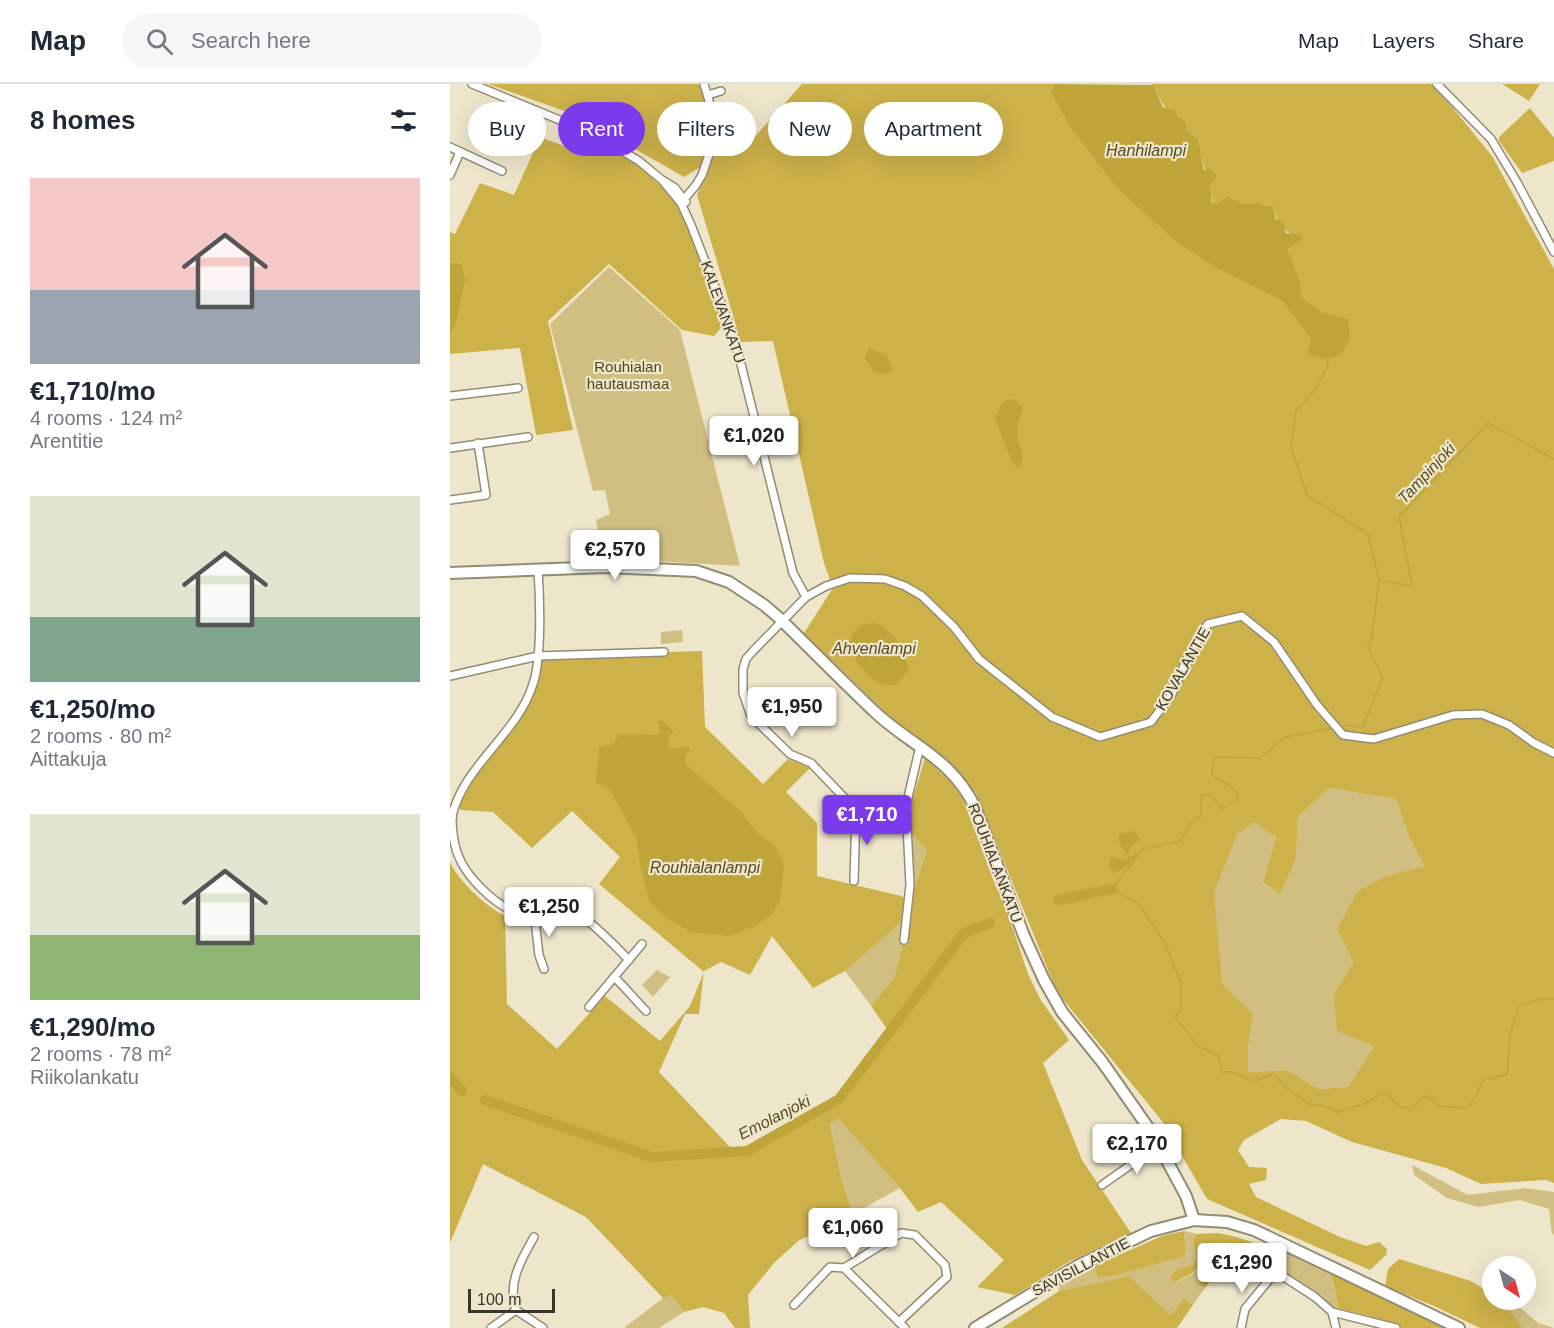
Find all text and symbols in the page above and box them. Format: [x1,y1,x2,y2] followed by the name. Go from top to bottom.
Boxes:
[122,14,542,68] search box
[30,25,86,56] text: Map
[143,25,176,58] icon: search
[191,28,311,53] text: Search here
[1298,29,1339,52] text: Map
[1372,29,1435,52] text: Layers
[1468,29,1524,52] text: Share
[468,102,546,156] chip: Buy
[558,102,645,156] chip: Rent
[657,102,756,156] chip: Filters
[768,102,852,156] chip: New
[864,102,1003,156] chip: Apartment
[387,104,420,137] icon: filters
[30,105,136,135] text: 8 homes
[1106,142,1186,159] water label: Hanhilampi
[171,217,279,325] icon: home
[698,258,749,365] street label: KALEVANKATU
[587,358,670,392] park label: Rouhialan hautausmaa
[30,376,156,406] text: €1,710/mo
[30,407,182,429] text: 4 rooms · 124 m²
[705,416,803,467] pin: €1,020
[723,424,785,446] text: €1,020
[30,430,103,452] text: Arentitie
[1394,439,1459,507] water label: Tampinjoki
[566,530,664,581] pin: €2,570
[171,535,279,643] icon: home
[584,538,646,560] text: €2,570
[1152,624,1213,713] street label: KOVALANTIE
[831,640,916,657] water label: Ahvenlampi
[743,687,841,738] pin: €1,950
[30,694,156,724] text: €1,250/mo
[761,695,823,717] text: €1,950
[30,725,171,747] text: 2 rooms · 80 m²
[30,748,107,770] text: Aittakuja
[818,795,916,846] pin: €1,710
[965,801,1026,925] street label: ROUHIALANKATU
[836,803,898,825] text: €1,710
[171,853,279,961] icon: home
[650,859,761,876] water label: Rouhialanlampi
[500,887,598,938] pin: €1,250
[518,895,580,917] text: €1,250
[30,1012,156,1042] text: €1,290/mo
[30,1043,171,1065] text: 2 rooms · 78 m²
[30,1066,139,1088] text: Riikolankatu
[736,1092,813,1143] water label: Emolanjoki
[1088,1124,1186,1175] pin: €2,170
[1106,1132,1168,1154] text: €2,170
[804,1208,902,1259] pin: €1,060
[822,1216,884,1238] text: €1,060
[1029,1234,1132,1299] street label: SAVISILLANTIE
[1193,1243,1291,1294] pin: €1,290
[1211,1251,1273,1273] text: €1,290
[1482,1256,1536,1310] north arrow
[1482,1256,1536,1310] map controls
[468,1286,555,1314] scale bar
[477,1291,521,1308] text: 100 m

